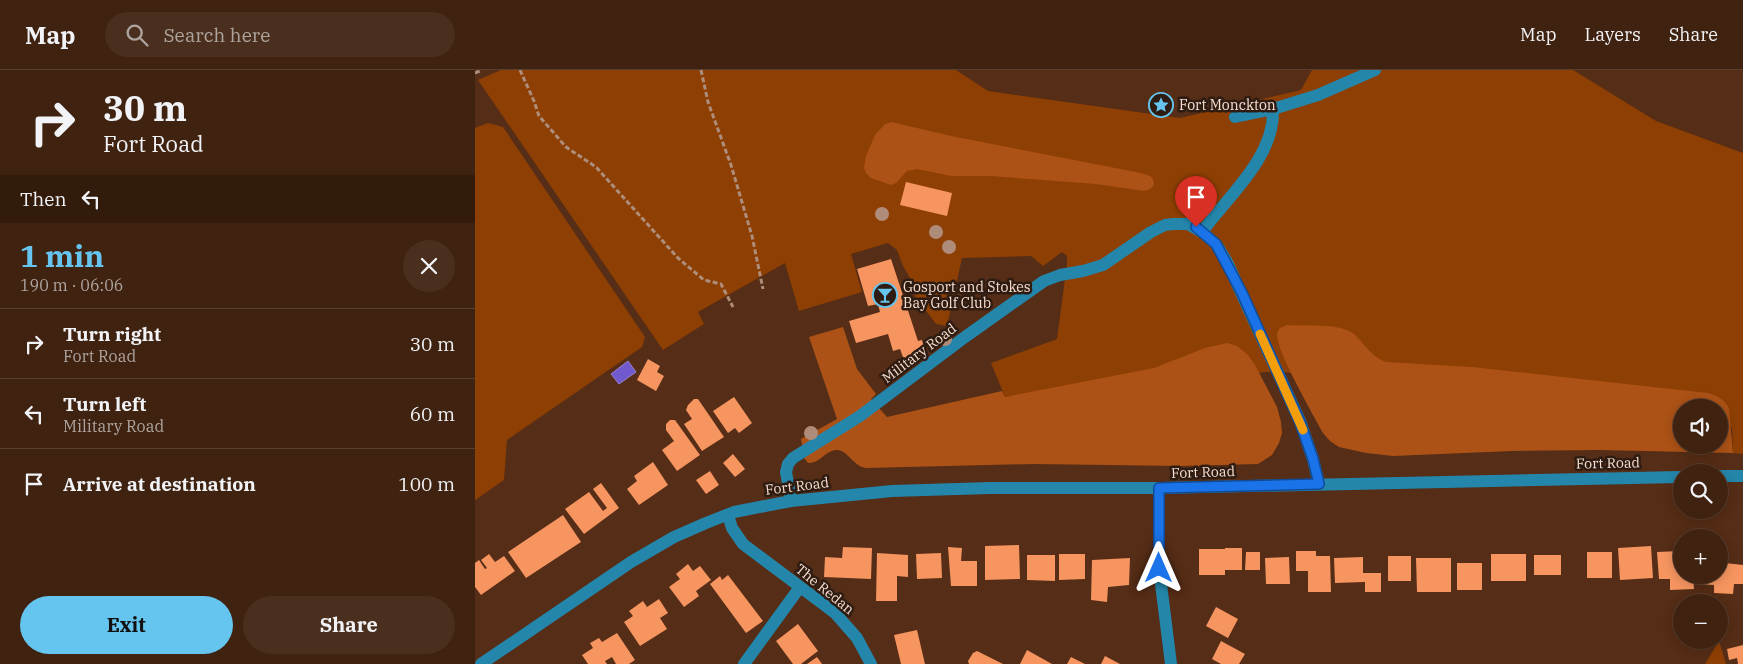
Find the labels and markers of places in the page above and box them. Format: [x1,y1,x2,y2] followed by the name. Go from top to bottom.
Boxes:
[1148,92,1174,118] place icon: Fort Monckton
[1179,96,1276,114] place label: Fort Monckton
[1175,176,1217,227] pin
[903,278,1031,312] place label: Gosport and Stokes Bay Golf Club
[872,282,898,308] bar icon: Gosport and Stokes Bay Golf Club

